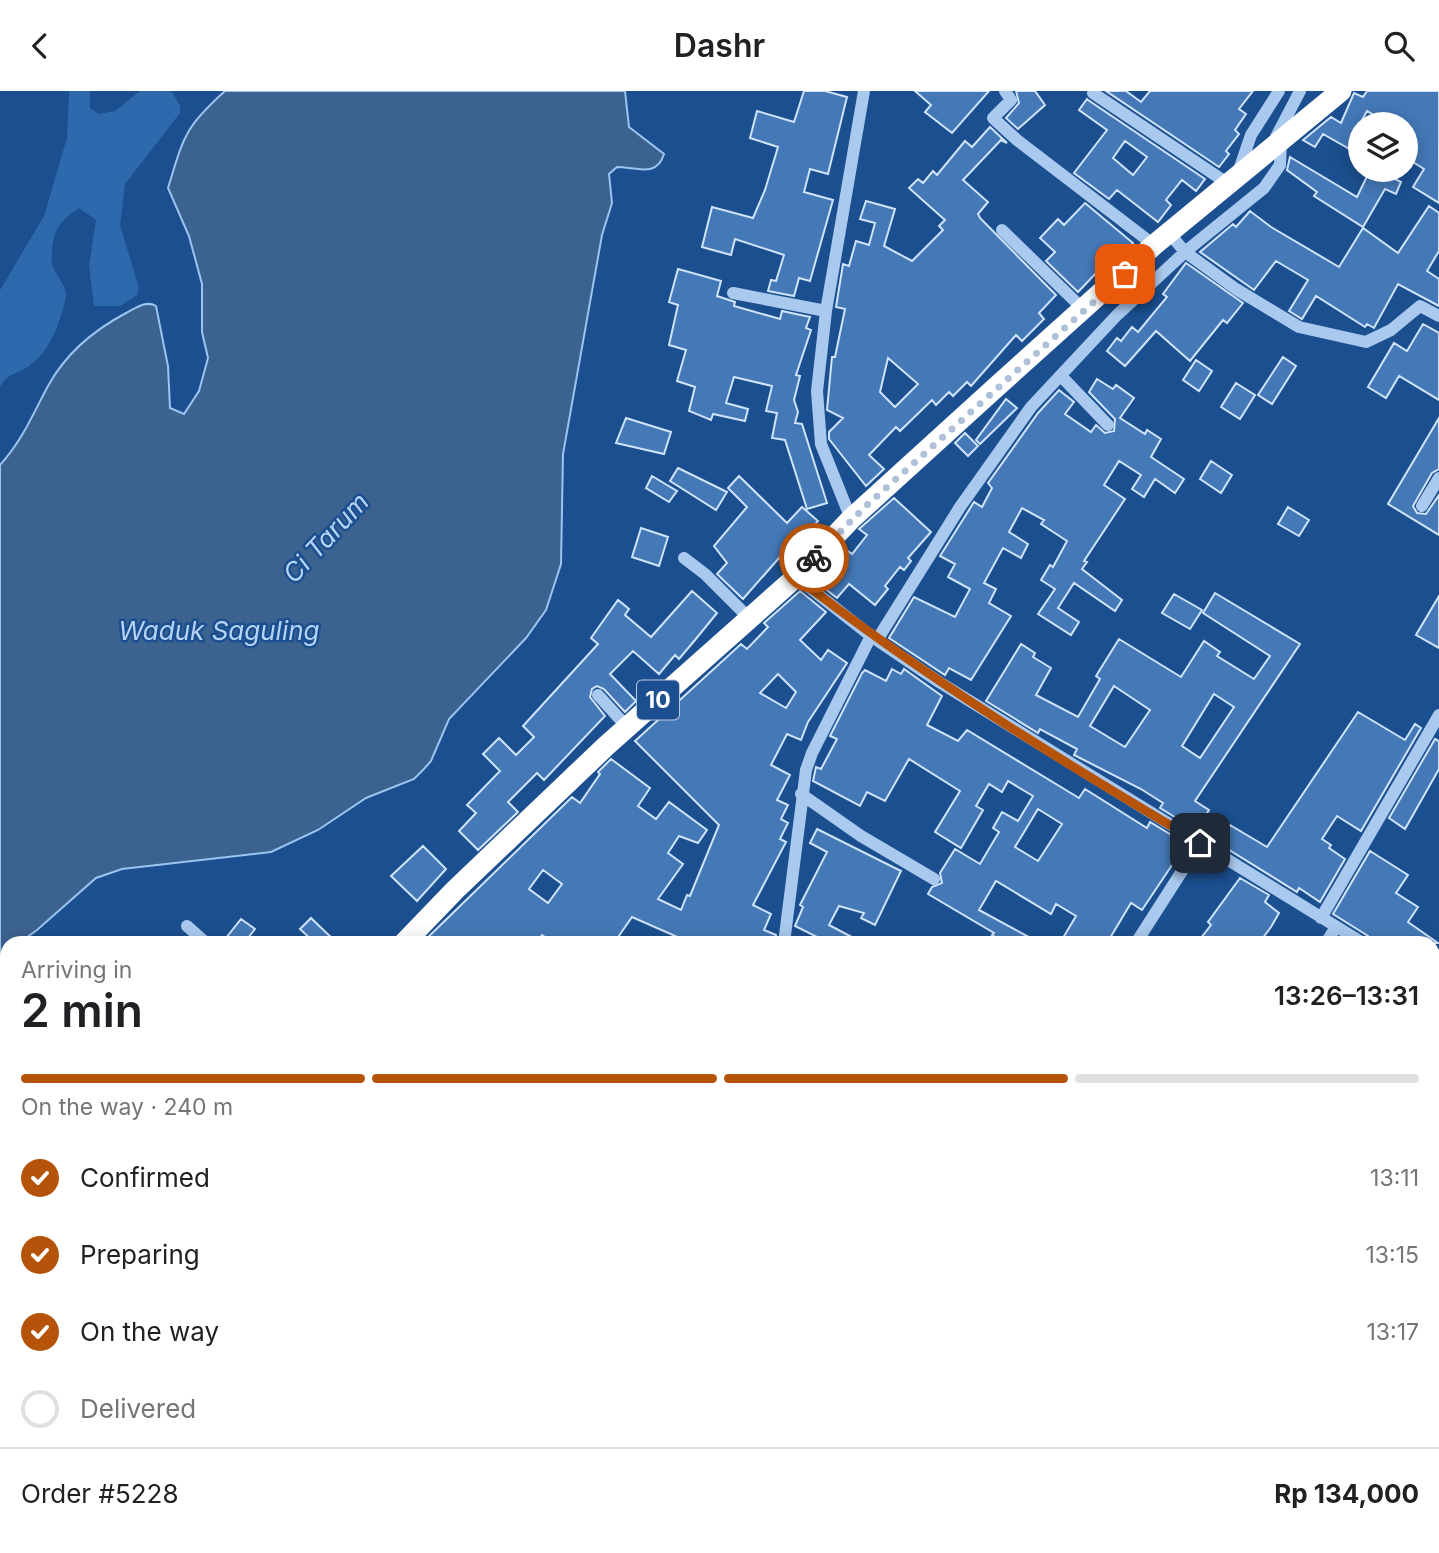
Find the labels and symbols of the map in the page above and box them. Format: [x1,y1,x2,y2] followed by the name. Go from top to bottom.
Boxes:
[1095,244,1155,304] pin
[276,486,375,589] water label: Ci Tarum
[779,523,849,593] courier
[118,615,320,646] water label: Waduk Saguling
[637,681,679,719] road number: 10
[1170,813,1230,873] pin

